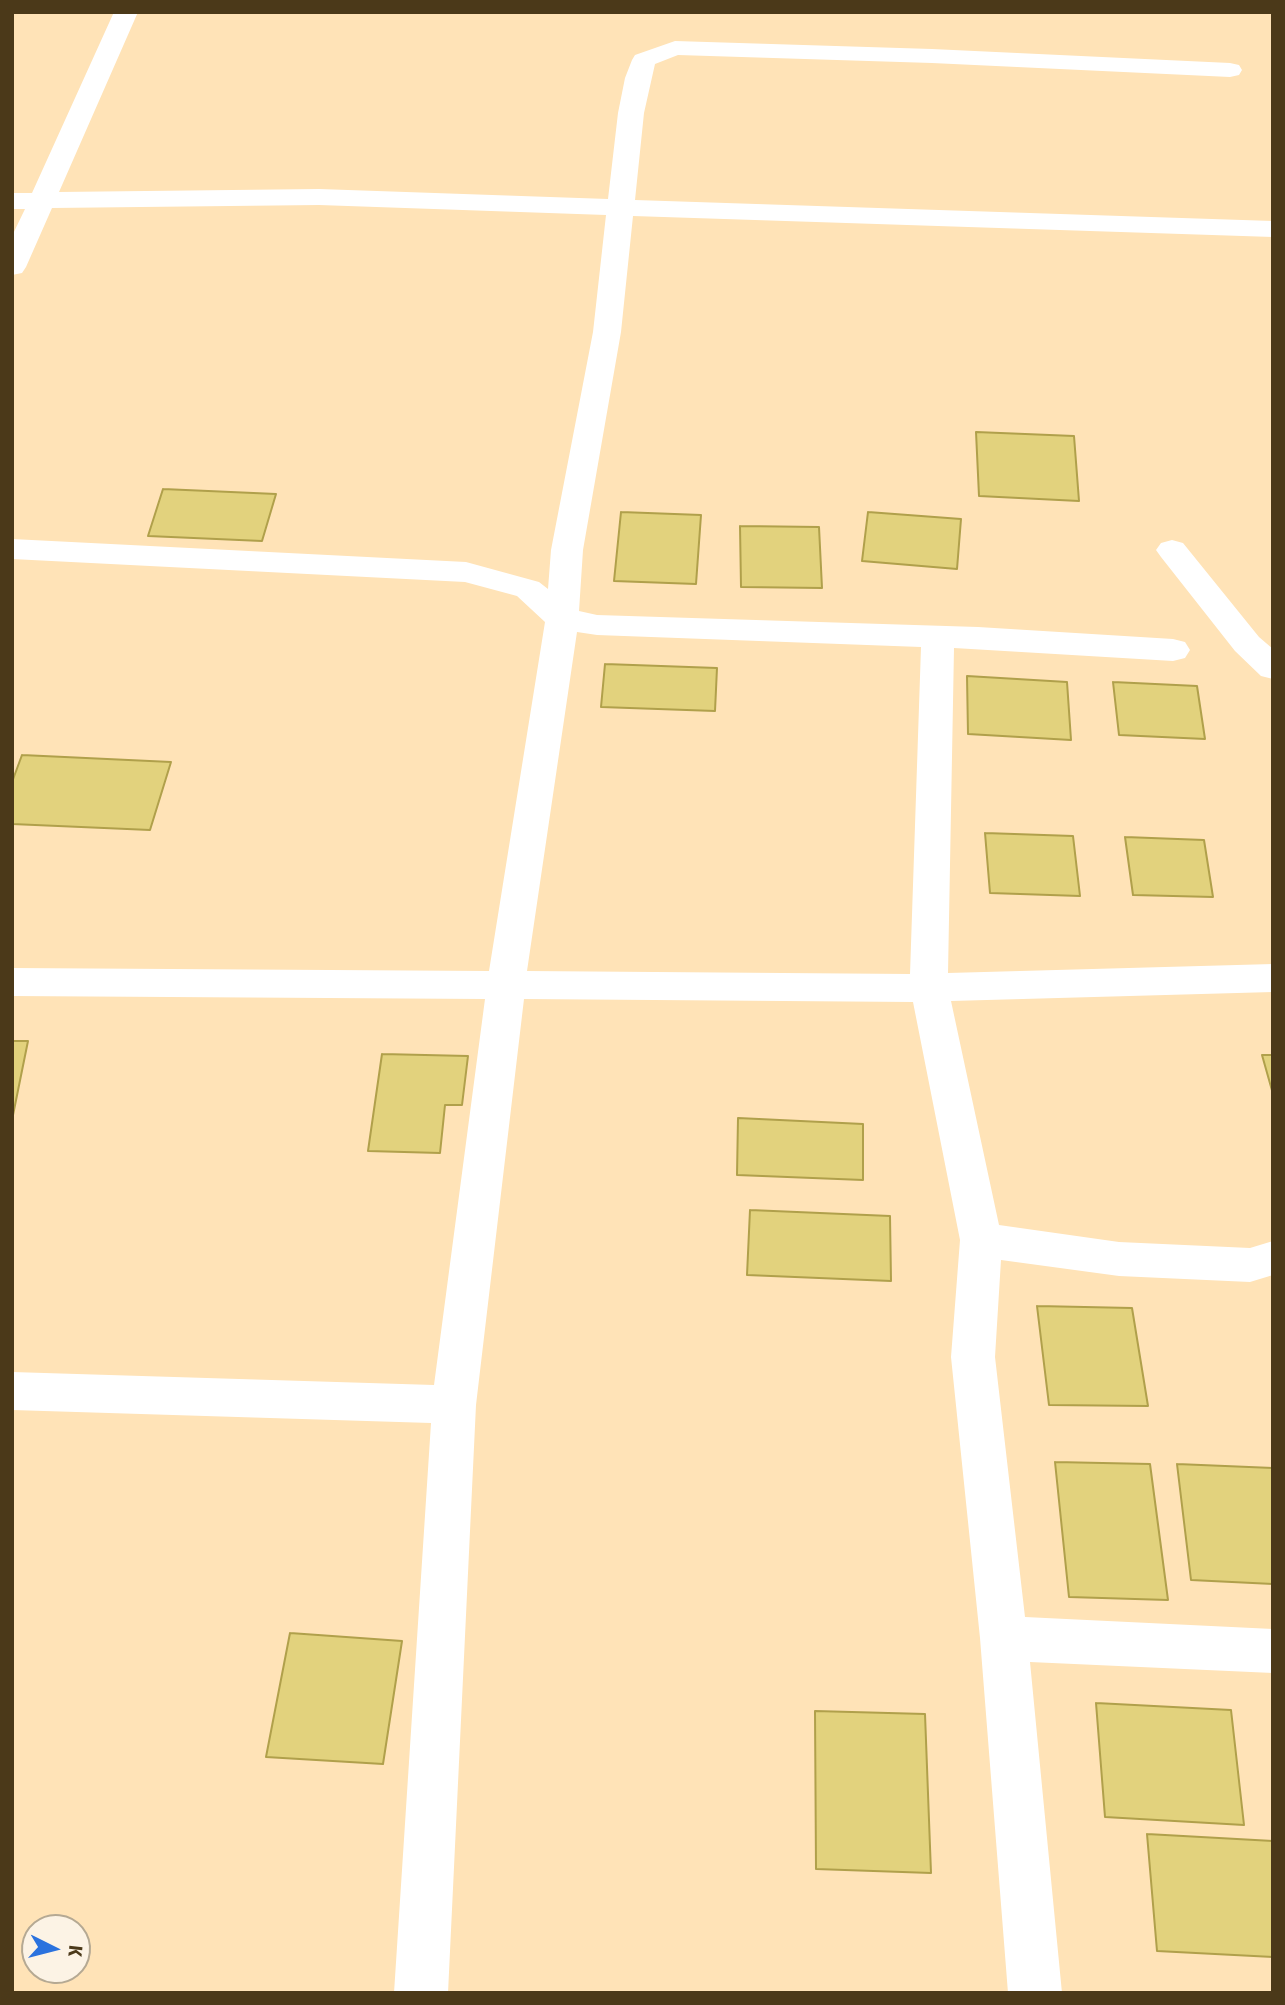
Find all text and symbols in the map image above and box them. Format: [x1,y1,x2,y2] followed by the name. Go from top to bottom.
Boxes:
[21,1914,91,1984] north arrow
[63,1944,87,1958] text: K

